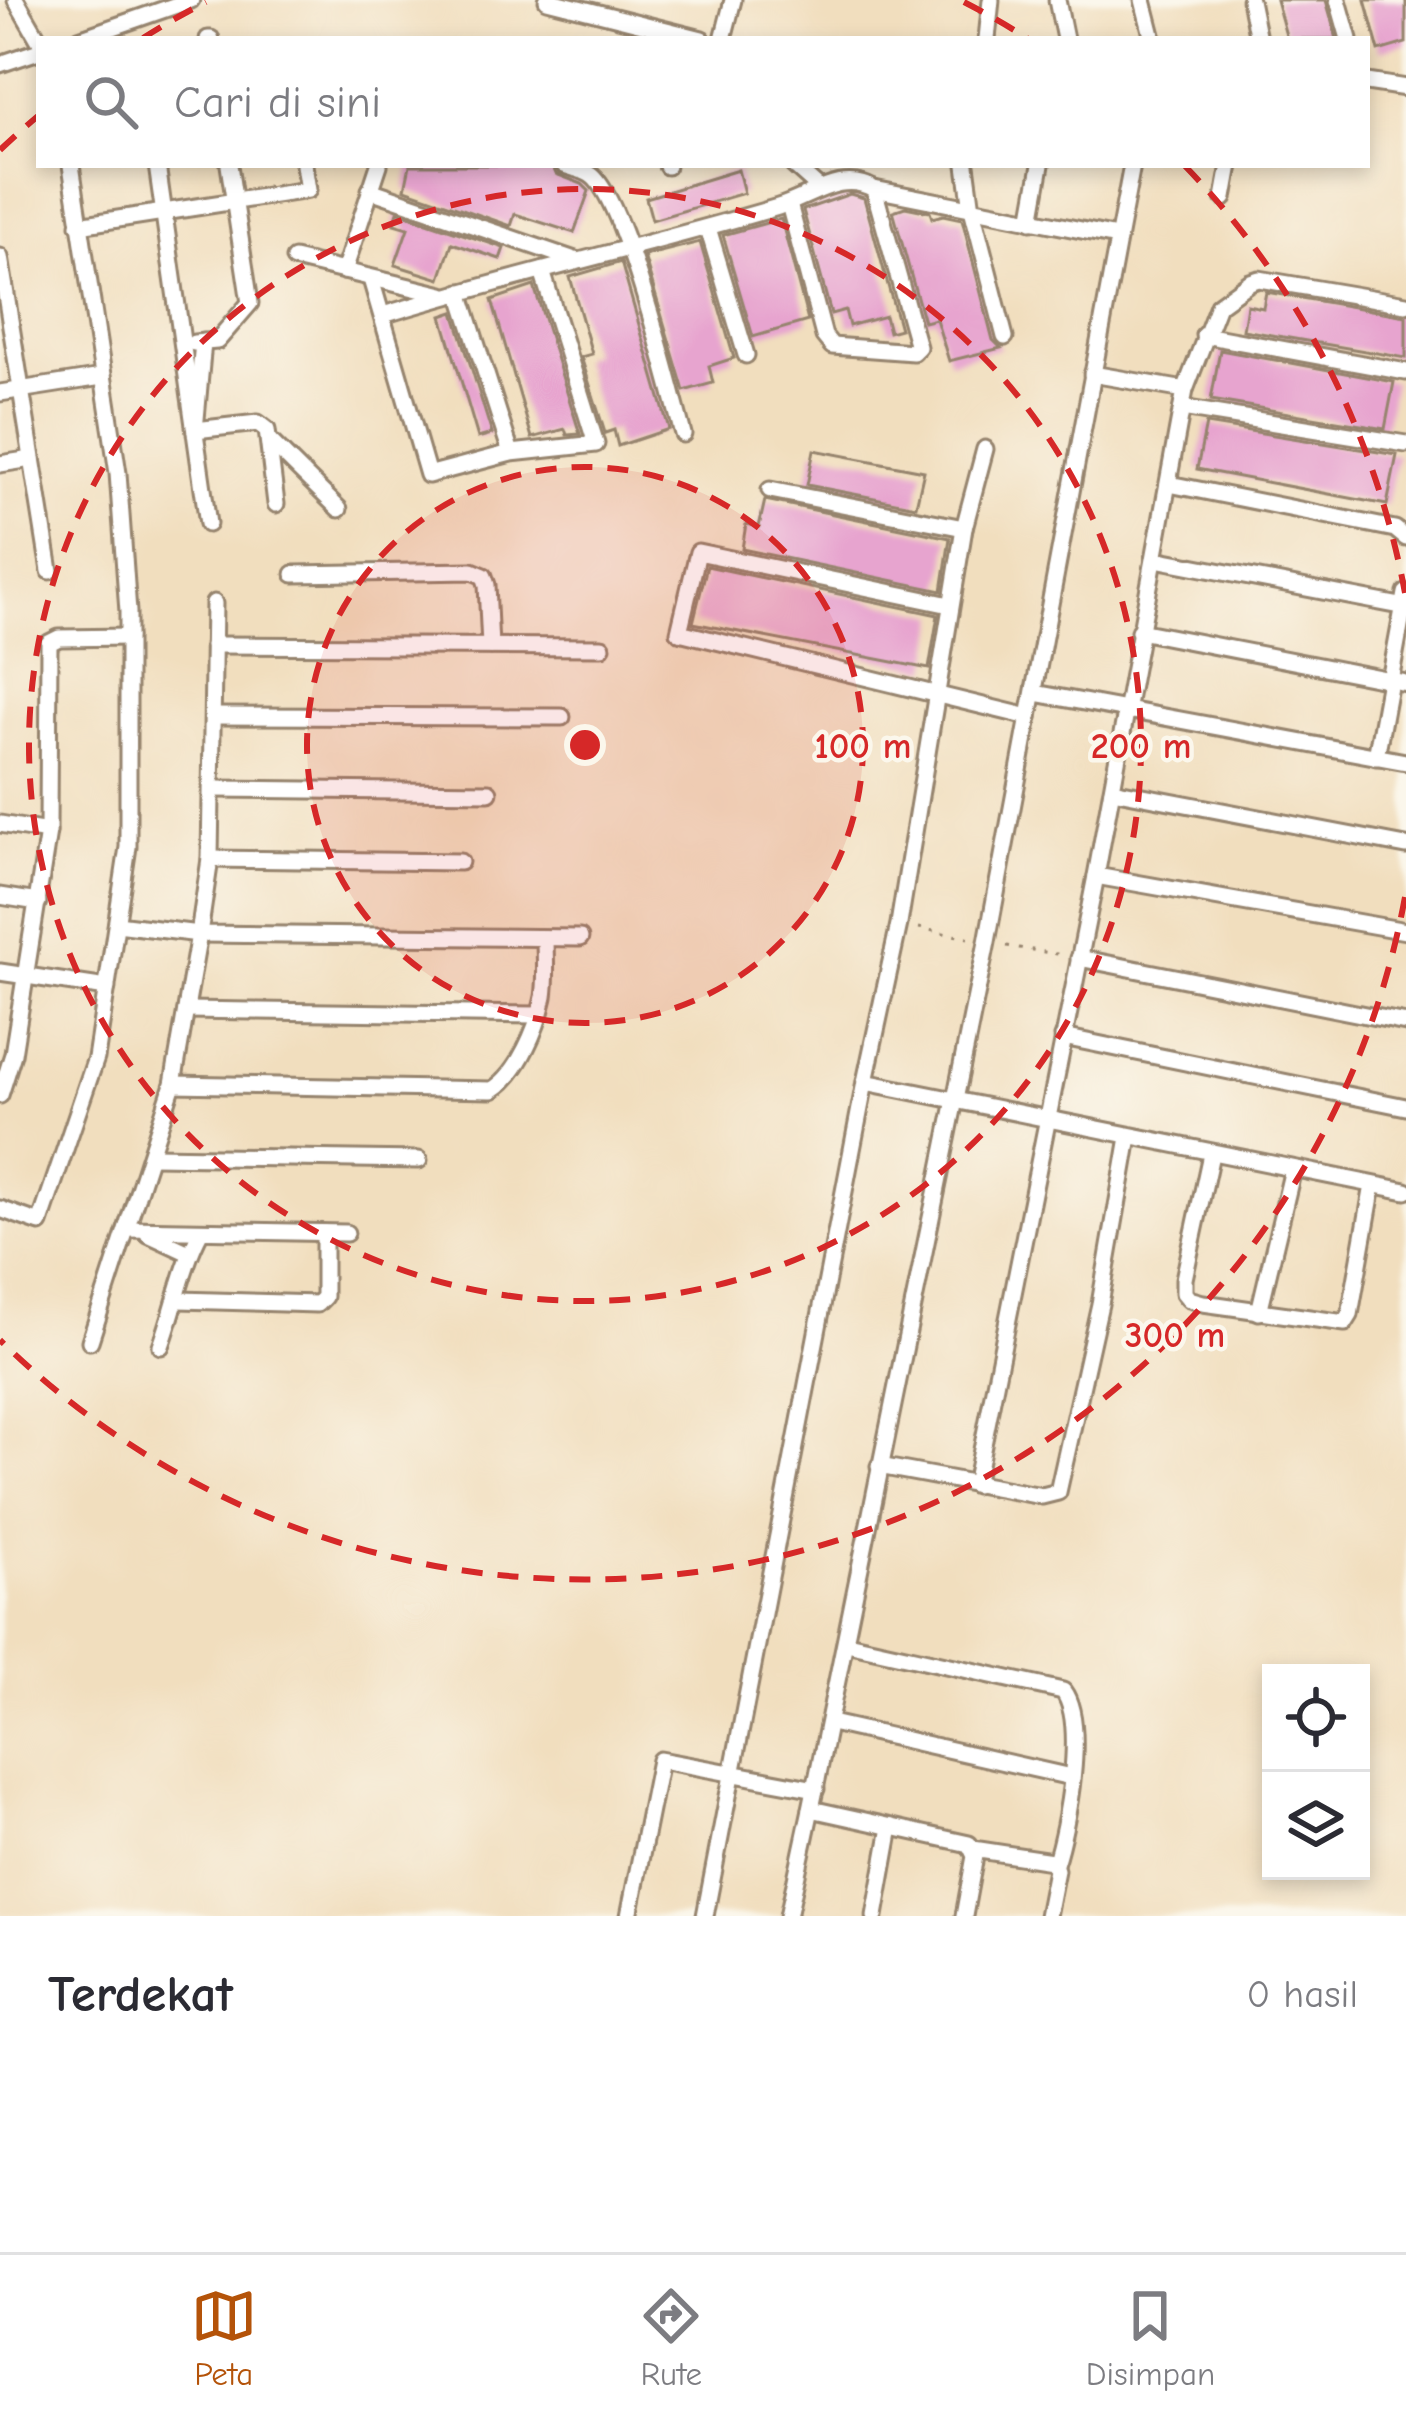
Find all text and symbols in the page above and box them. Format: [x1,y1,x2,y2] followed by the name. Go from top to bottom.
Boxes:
[36,36,1370,168] search box
[78,69,144,135] icon: search
[174,76,381,128] text: Cari di sini
[564,724,606,766] centre of rings
[815,726,911,767] text: 100 m
[1091,726,1191,767] text: 200 m
[1125,1315,1225,1356] text: 300 m
[1262,1664,1370,1880] map controls
[1262,1664,1370,1772] button: locate
[1262,1772,1370,1880] button: layers
[48,1965,233,2024] text: Terdekat
[1247,1972,1358,2017] text: 0 hasil
[191,2283,257,2393] tab: Peta
[638,2283,704,2393] tab: Rute
[1086,2283,1215,2393] tab: Disimpan

